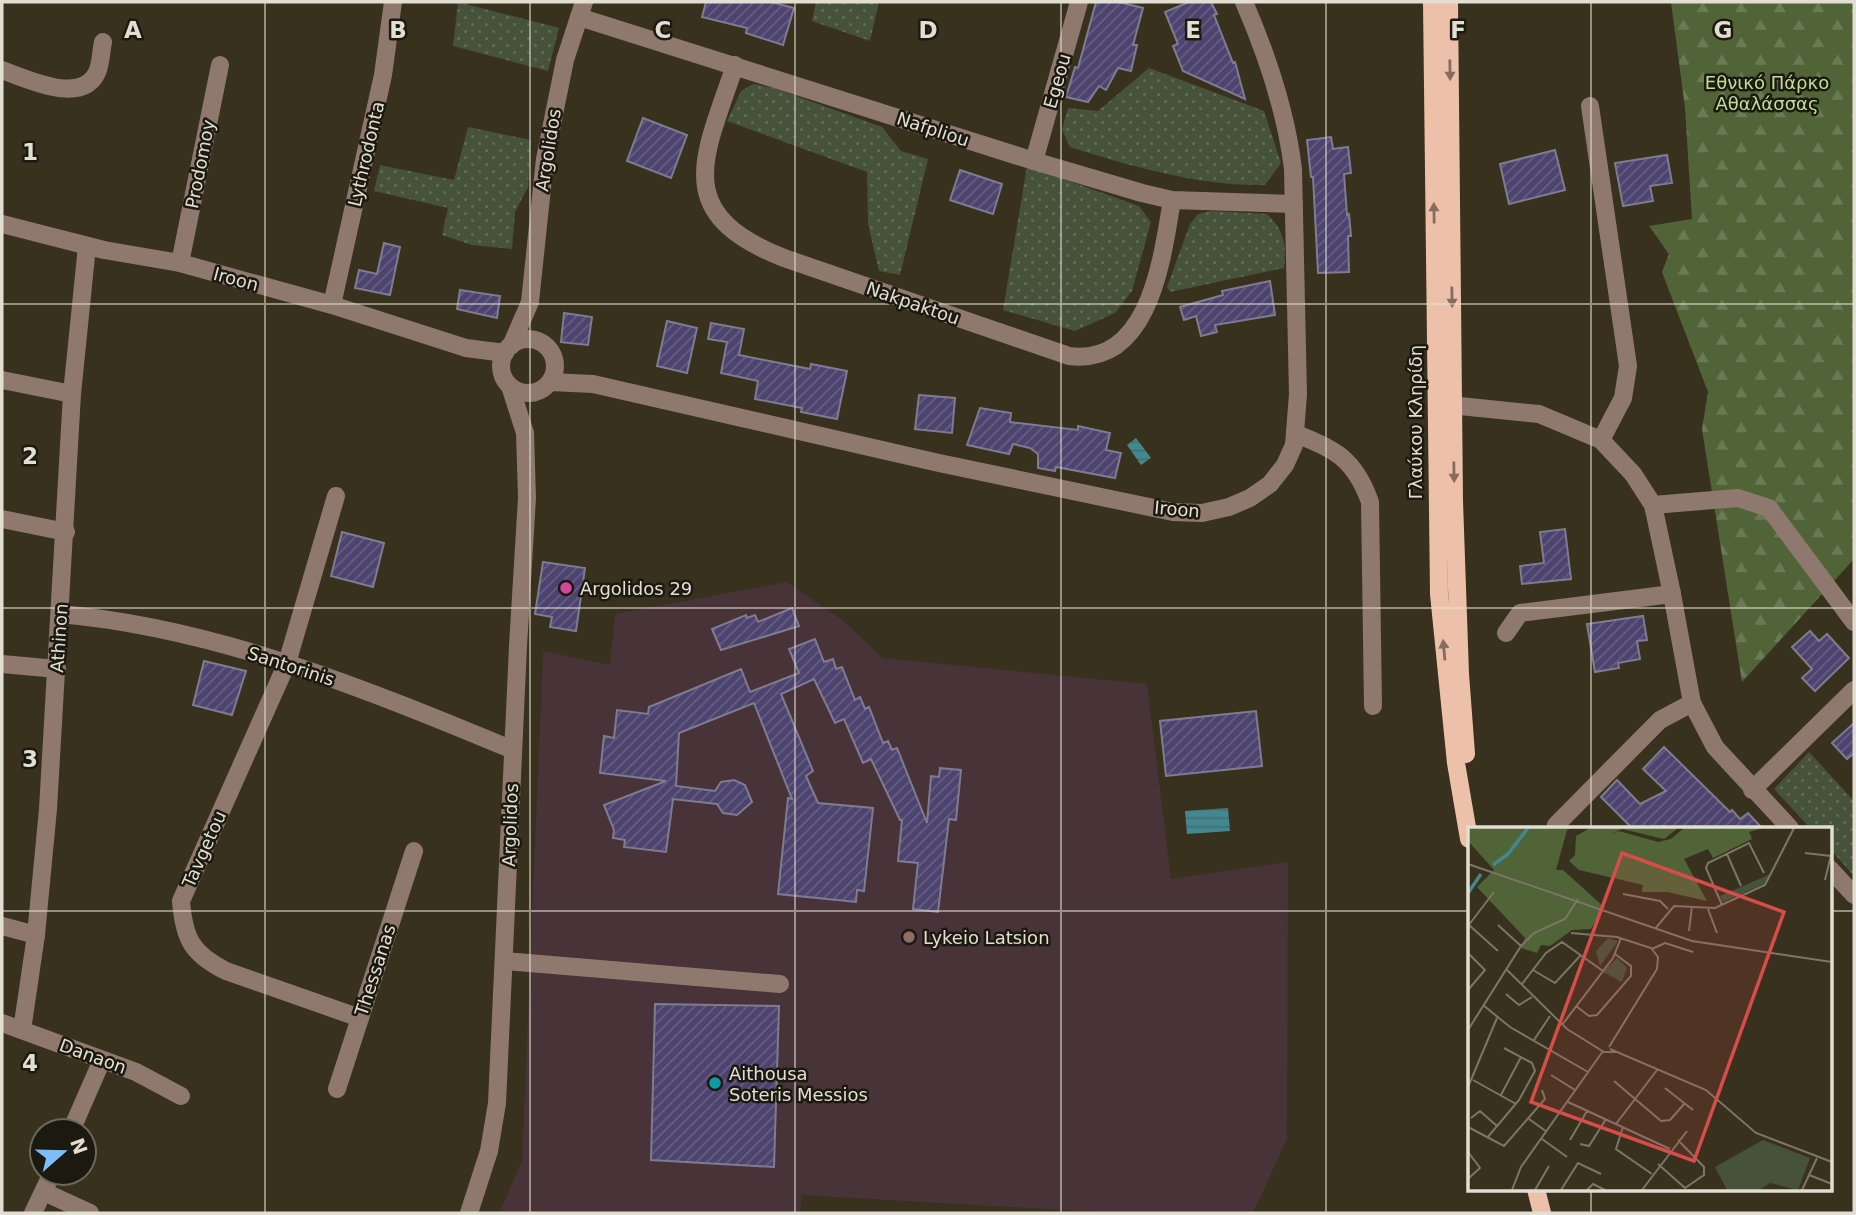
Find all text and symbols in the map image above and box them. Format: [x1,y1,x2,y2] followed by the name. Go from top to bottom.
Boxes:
[124,17,142,43] text: A
[389,17,407,43] text: B
[655,17,671,43] text: C
[918,17,938,43] text: D
[1185,17,1201,43] text: E
[1450,17,1466,43] text: F
[1714,17,1732,43] text: G
[1039,51,1075,111] street label: Egeou
[1444,59,1456,81] one-way arrow
[1705,72,1829,114] park label: Εθνικό Πάρκο Αθαλάσσας
[344,99,388,209] street label: Lythrodonta
[531,107,565,193] street label: Argolidos
[894,107,972,151] street label: Nafpliou
[181,117,219,210] street label: Prodomoy
[22,139,38,165] text: 1
[1429,201,1440,223] one-way arrow
[211,263,261,295] street label: Iroon
[864,277,962,329] street label: Nakpaktou
[1446,287,1458,309] one-way arrow
[1405,345,1426,499] street label: Γλαύκου Κληρίδη
[22,443,38,469] text: 2
[1448,461,1460,483] one-way arrow
[1153,497,1201,521] street label: Iroon
[580,578,692,599] place label: Argolidos 29
[558,580,574,596] marker: Argolidos 29
[46,603,72,673] street label: Athinon
[1438,639,1449,661] one-way arrow
[245,642,337,690] street label: Santorinis
[22,746,38,772] text: 3
[498,783,522,867] street label: Argolidos
[177,807,230,891] street label: Tavgetou
[1468,827,1832,1190] inset map
[350,922,400,1019] street label: Thessanas
[923,927,1050,948] place label: Lykeio Latsion
[901,929,917,945] marker: Lykeio Latsion
[57,1034,129,1078] street label: Danaon
[22,1050,38,1076] text: 4
[729,1063,868,1105] place label: Aithousa Soteris Messios
[707,1075,723,1091] marker: Aithousa Soteris Messios
[28,1117,98,1187] north arrow
[66,1135,92,1157] text: N

